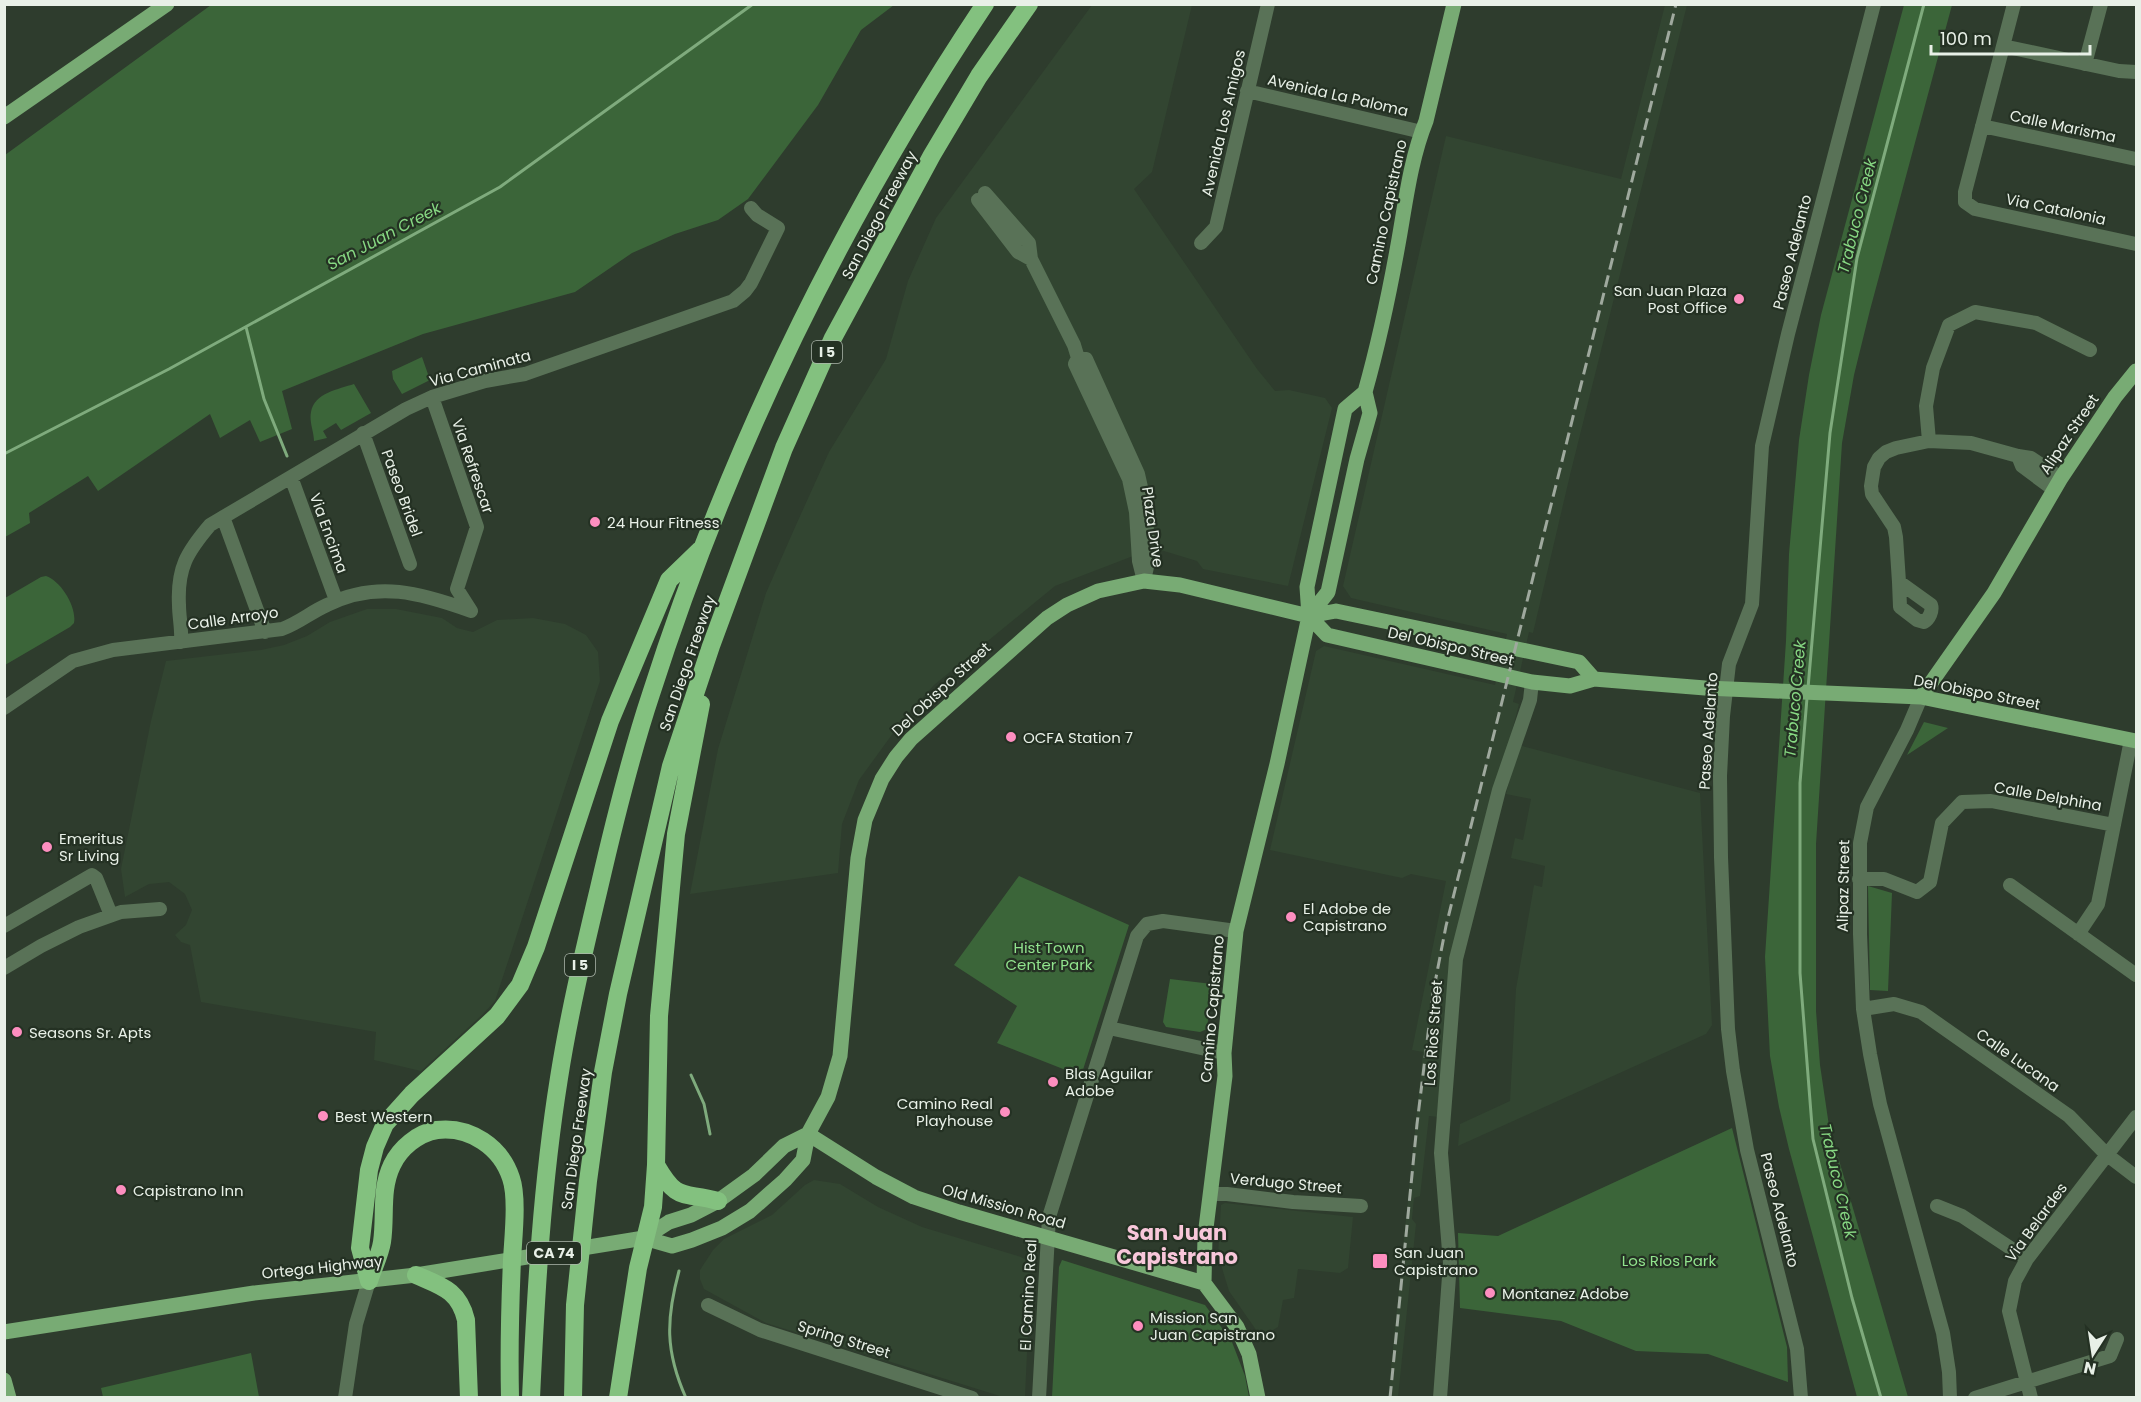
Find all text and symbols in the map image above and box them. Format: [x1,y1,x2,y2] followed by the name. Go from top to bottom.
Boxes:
[1931,18,2090,56] scale bar
[1940,26,1992,51] text: 100 m
[1196,47,1250,199] street label: Avenida Los Amigos
[1266,69,1410,121] street label: Avenida La Paloma
[2008,104,2118,148] street label: Calle Marisma
[1360,138,1412,286] street label: Camino Capistrano
[836,147,922,283] street label: San Diego Freeway
[1832,155,1883,276] water label: Trabuco Creek
[2004,188,2108,230] street label: Via Catalonia
[1768,192,1816,312] street label: Paseo Adelanto
[323,196,446,276] water label: San Juan Creek
[1614,280,1727,318] place label: San Juan Plaza Post Office
[1732,292,1746,306] marker: San Juan Plaza Post Office
[812,341,842,363] road number: I 5
[427,344,533,392] street label: Via Caminata
[2034,390,2104,478] street label: Alipaz Street
[447,416,499,517] street label: Via Refrescar
[377,447,427,539] street label: Paseo Bridel
[1137,485,1169,569] street label: Plaza Drive
[305,490,353,576] street label: Via Encima
[607,512,720,533] place label: 24 Hour Fitness
[588,515,602,529] marker: 24 Hour Fitness
[654,592,720,734] street label: San Diego Freeway
[186,601,280,635] street label: Calle Arroyo
[1386,621,1516,671] street label: Del Obispo Street
[887,637,995,741] street label: Del Obispo Street
[1778,639,1812,759] water label: Trabuco Creek
[1912,669,2042,715] street label: Del Obispo Street
[1693,672,1723,790] street label: Paseo Adelanto
[1023,727,1133,748] place label: OCFA Station 7
[1004,730,1018,744] marker: OCFA Station 7
[1992,776,2104,816] street label: Calle Delphina
[59,828,124,866] place label: Emeritus Sr Living
[40,840,54,854] marker: Emeritus Sr Living
[1832,840,1854,932] street label: Alipaz Street
[1303,898,1391,936] place label: El Adobe de Capistrano
[1284,910,1298,924] marker: El Adobe de Capistrano
[1195,934,1229,1084] street label: Camino Capistrano
[1006,937,1093,975] park label: Hist Town Center Park
[565,954,595,976] road number: I 5
[1419,979,1447,1087] street label: Los Rios Street
[29,1022,151,1043] place label: Seasons Sr. Apts
[1972,1023,2064,1097] street label: Calle Lucana
[10,1025,24,1039] marker: Seasons Sr. Apts
[1065,1063,1153,1101] place label: Blas Aguilar Adobe
[556,1066,596,1211] street label: San Diego Freeway
[1046,1075,1060,1089] marker: Blas Aguilar Adobe
[897,1093,993,1131] place label: Camino Real Playhouse
[998,1105,1012,1119] marker: Camino Real Playhouse
[335,1106,433,1127] place label: Best Western
[316,1109,330,1123] marker: Best Western
[1814,1121,1863,1242] water label: Trabuco Creek
[1756,1150,1804,1270] street label: Paseo Adelanto
[1229,1168,1343,1198] street label: Verdugo Street
[940,1178,1068,1234] street label: Old Mission Road
[2000,1178,2072,1266] street label: Via Belardes
[133,1180,244,1201] place label: Capistrano Inn
[114,1183,128,1197] marker: Capistrano Inn
[1116,1218,1238,1271] district label: San Juan Capistrano
[1015,1239,1041,1351] street label: El Camino Real
[527,1242,581,1264] road number: CA 74
[1394,1242,1478,1280] place label: San Juan Capistrano
[261,1250,384,1284] street label: Ortega Highway
[1622,1250,1716,1271] park label: Los Rios Park
[1371,1252,1389,1270] marker: San Juan Capistrano
[1502,1283,1629,1304] place label: Montanez Adobe
[1483,1286,1497,1300] marker: Montanez Adobe
[1150,1307,1275,1345] place label: Mission San Juan Capistrano
[795,1315,893,1363] street label: Spring Street
[1131,1319,1145,1333] marker: Mission San Juan Capistrano
[2063,1324,2123,1384] north arrow
[2082,1356,2098,1381] text: N

